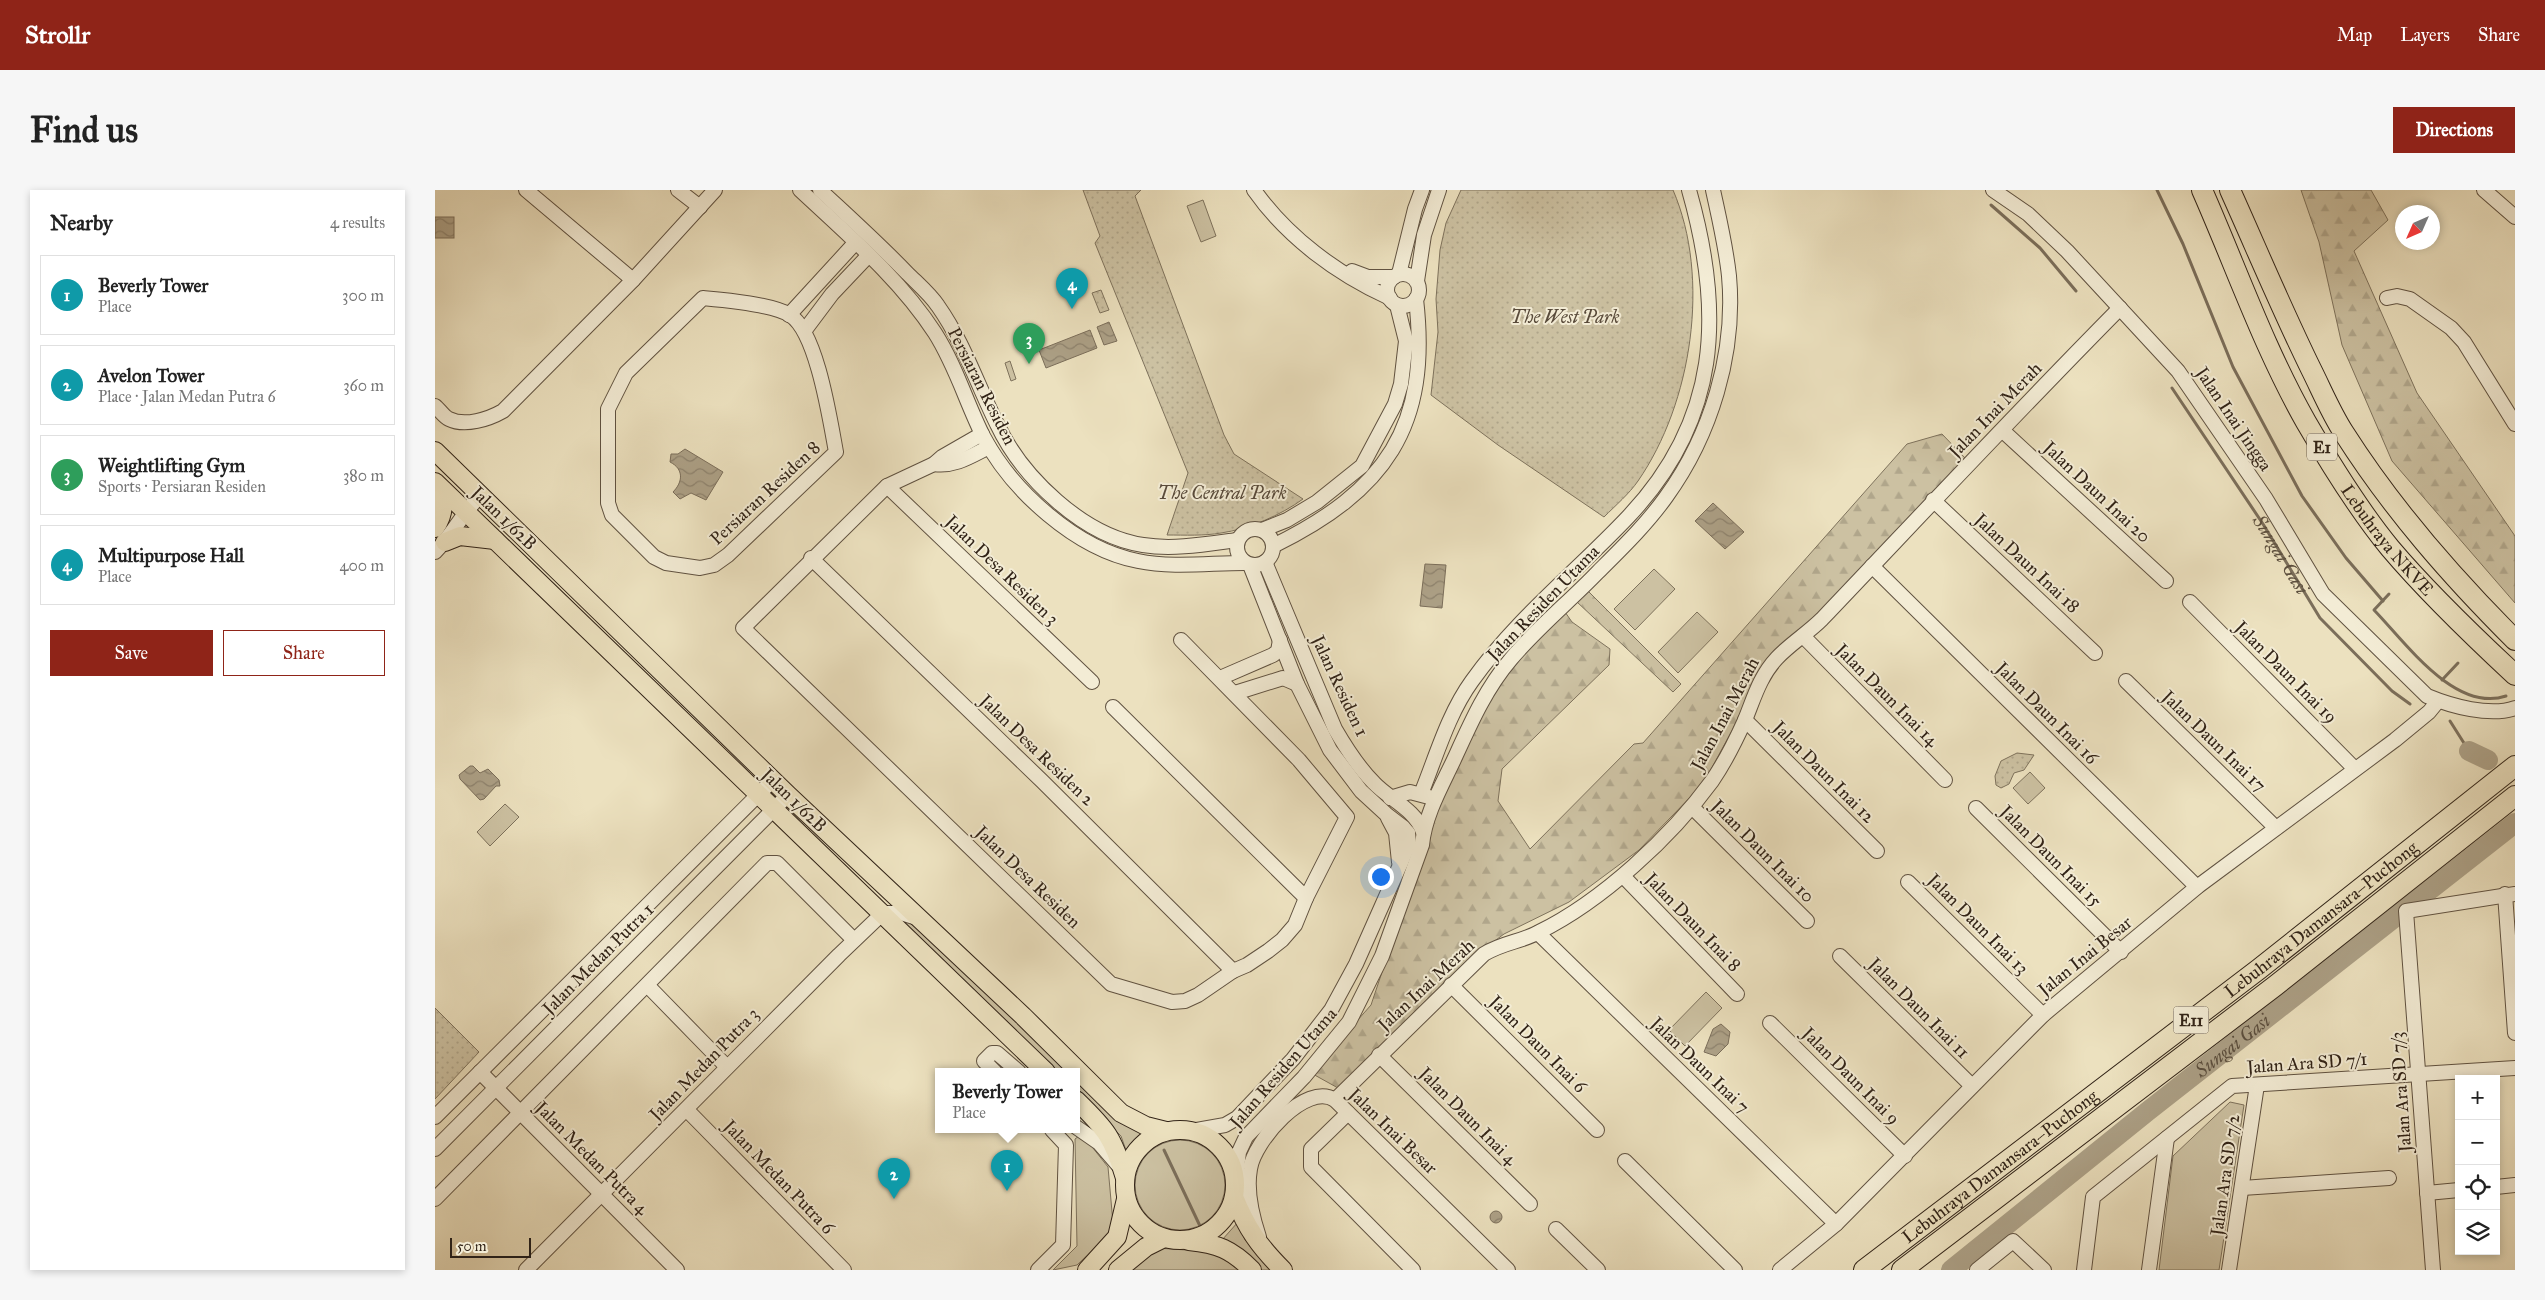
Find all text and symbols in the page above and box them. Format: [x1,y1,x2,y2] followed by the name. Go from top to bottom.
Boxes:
[25,20,90,50] text: Strollr
[2337,24,2372,46] text: Map
[2400,24,2450,46] text: Layers
[2478,24,2520,46] text: Share
[2393,107,2515,153] button: Directions
[30,109,138,152] text: Find us
[2395,205,2440,250] north arrow
[50,210,113,236] text: Nearby
[330,213,385,232] text: 4 results
[1056,268,1088,309] pin: 4
[98,274,208,297] text: Beverly Tower
[64,286,70,305] text: 1
[342,286,384,305] text: 300 m
[98,297,132,316] text: Place
[1510,306,1620,328] park label: The West Park
[1013,323,1045,364] pin: 3
[943,324,1021,449] street label: Persiaran Residen
[1942,358,2047,465] street label: Jalan Inai Merah
[2189,361,2277,476] street label: Jalan Inai Jingga
[98,364,204,387] text: Avelon Tower
[63,376,71,395] text: 2
[343,376,384,395] text: 360 m
[98,387,276,406] text: Place · Jalan Medan Putra 6
[2307,433,2337,460] road number: E1
[2037,435,2155,548] street label: Jalan Daun Inai 20
[705,436,825,550] street label: Persiaran Residen 8
[98,454,245,477] text: Weightlifting Gym
[64,466,70,485] text: 3
[343,466,384,485] text: 380 m
[98,477,266,496] text: Sports · Persiaran Residen
[465,480,541,555] street label: Jalan 1/62B
[2336,480,2438,600] street label: Lebuhraya NKVE
[1158,482,1286,504] park label: The Central Park
[1968,507,2084,618] street label: Jalan Daun Inai 18
[939,509,1063,630] street label: Jalan Desa Residen 3
[2248,509,2315,599] water label: Sungai Gasi
[1481,540,1605,668] street label: Jalan Residen Utama
[98,544,244,567] text: Multipurpose Hall
[63,556,71,575] text: 4
[340,556,384,575] text: 400 m
[98,567,132,586] text: Place
[2228,615,2342,729] street label: Jalan Daun Inai 19
[50,630,213,676] button: Save
[223,630,385,676] button: Share
[1305,630,1373,741] street label: Jalan Residen 1
[1829,638,1944,752] street label: Jalan Daun Inai 14
[1685,654,1765,776] street label: Jalan Inai Merah
[1989,656,2103,770] street label: Jalan Daun Inai 16
[2155,684,2271,797] street label: Jalan Daun Inai 17
[973,688,1099,811] street label: Jalan Desa Residen 2
[1766,715,1880,828] street label: Jalan Daun Inai 12
[755,762,831,837] street label: Jalan 1/62B
[1705,793,1819,908] street label: Jalan Daun Inai 10
[1993,799,2107,913] street label: Jalan Daun Inai 15
[969,820,1085,934] street label: Jalan Desa Residen
[2220,836,2423,1002] street label: Lebuhraya Damansara–Puchong
[1368,864,1394,890] your location
[1638,867,1746,977] street label: Jalan Daun Inai 8
[1921,868,2033,980] street label: Jalan Daun Inai 13
[536,899,659,1021] street label: Jalan Medan Putra 1
[2032,911,2137,1003] street label: Jalan Inai Besar
[1371,934,1480,1038] street label: Jalan Inai Merah
[1862,952,1974,1064] street label: Jalan Daun Inai 11
[1483,989,1592,1099] street label: Jalan Daun Inai 6
[643,1003,764,1127] street label: Jalan Medan Putra 3
[1223,1003,1342,1135] street label: Jalan Residen Utama
[2173,1006,2209,1034] road number: E11
[2189,1008,2275,1082] water label: Sungai Gasi
[1644,1011,1754,1118] street label: Jalan Daun Inai 7
[1795,1021,1904,1130] street label: Jalan Daun Inai 9
[2386,1031,2417,1155] street label: Jalan Ara SD 7/3
[2244,1048,2368,1079] street label: Jalan Ara SD 7/1
[1412,1061,1522,1171] street label: Jalan Daun Inai 4
[935,1068,1080,1133] popup
[2455,1075,2500,1255] map controls
[2455,1075,2500,1120] button: +
[952,1080,1063,1103] text: Beverly Tower
[1342,1082,1442,1180] street label: Jalan Inai Besar
[1898,1084,2103,1248] street label: Lebuhraya Damansara–Puchong
[529,1095,654,1221] street label: Jalan Medan Putra 4
[952,1103,986,1122] text: Place
[2205,1113,2245,1239] street label: Jalan Ara SD 7/2
[717,1114,840,1240] street label: Jalan Medan Putra 6
[2455,1120,2500,1165] button: −
[991,1150,1023,1191] pin: 1
[878,1158,910,1199] pin: 2
[2455,1165,2500,1210] button: locate
[2455,1210,2500,1255] button: layers
[450,1235,531,1258] scale bar
[457,1238,486,1255] text: 50 m

